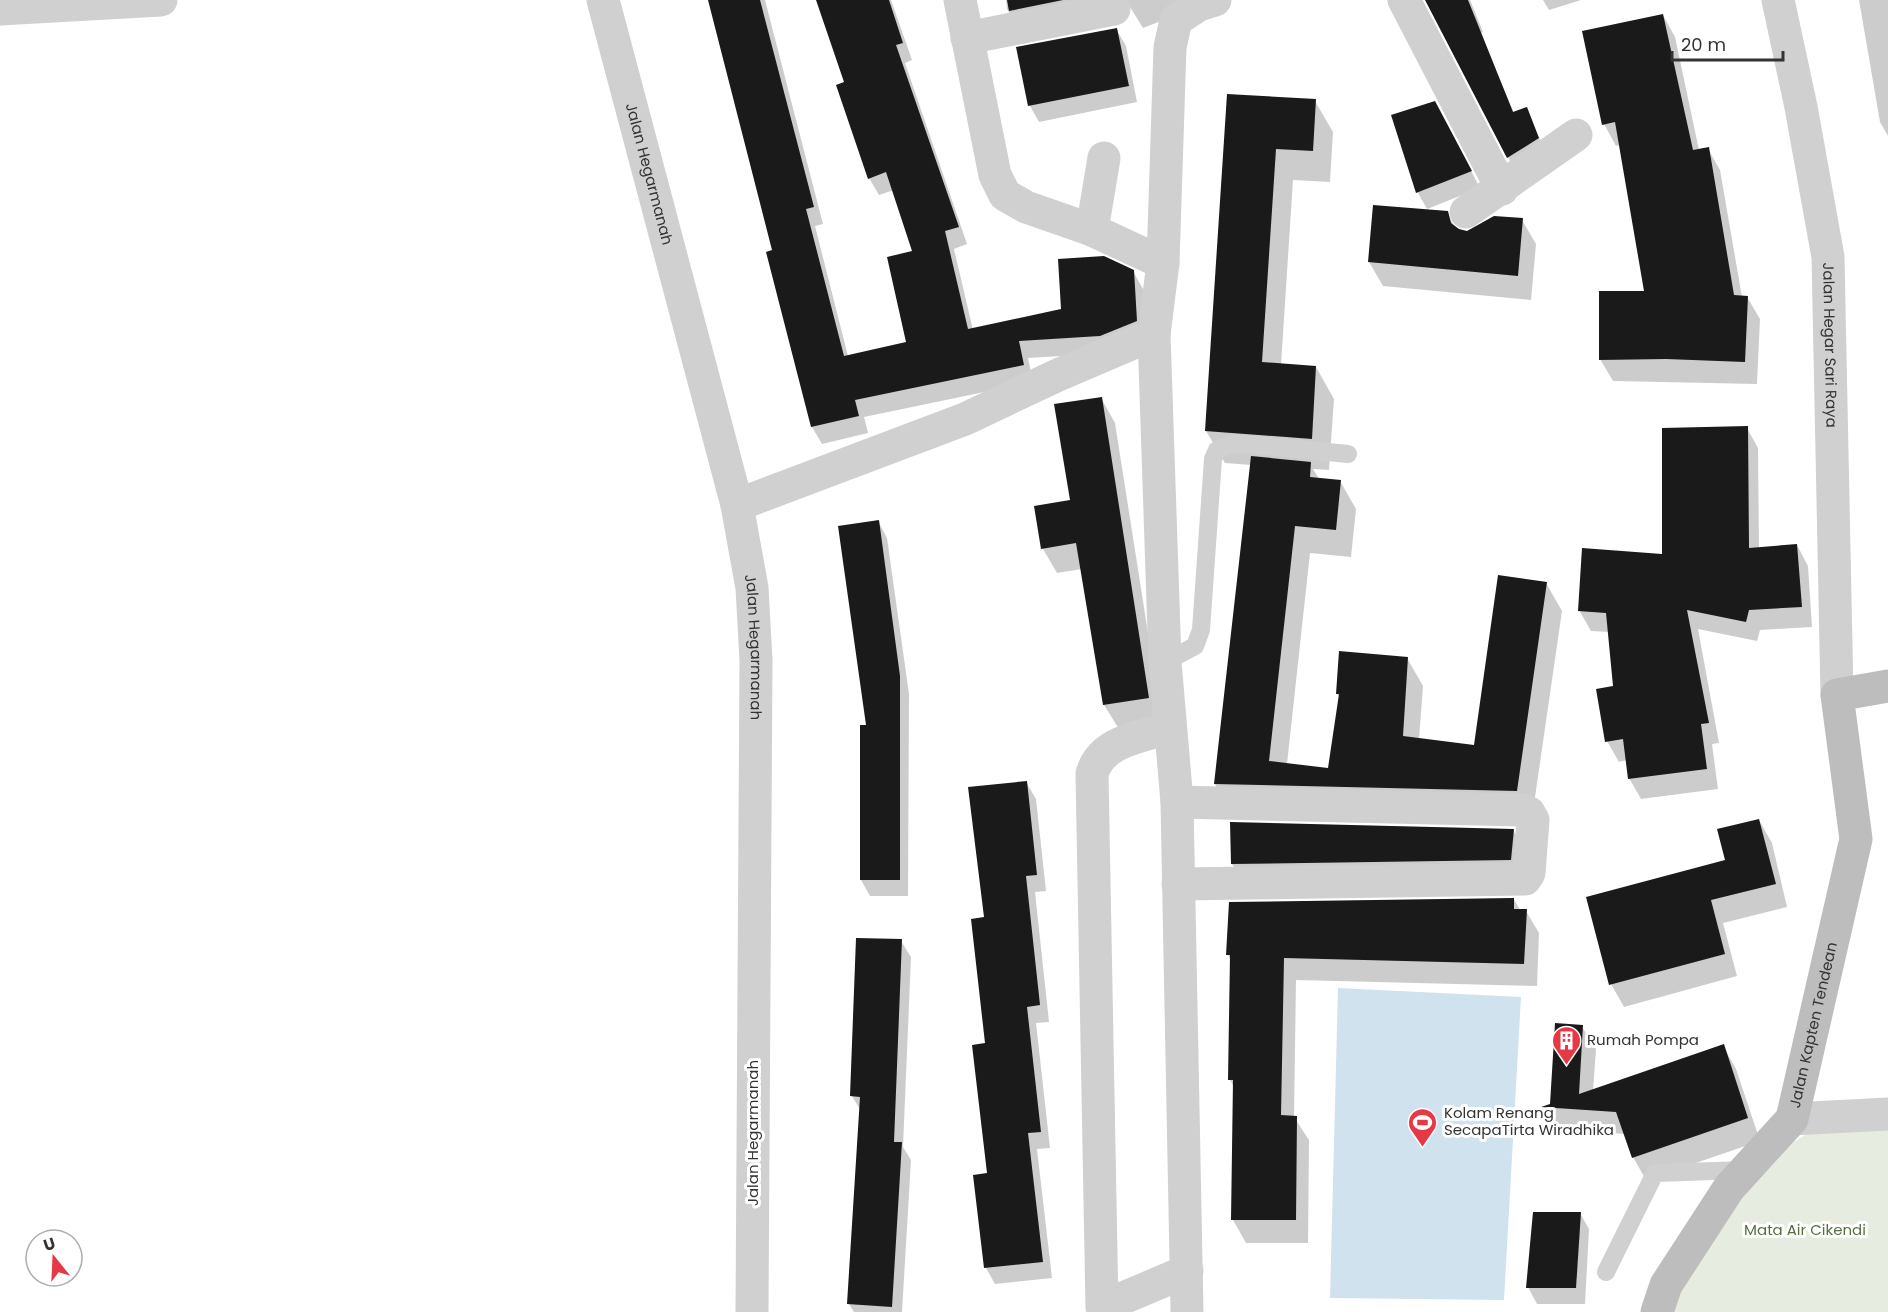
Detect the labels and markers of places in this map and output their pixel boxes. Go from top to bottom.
building icon: Rumah Pompa [1550,1024,1582,1066]
place label: Rumah Pompa [1587,1029,1699,1050]
place label: Kolam Renang SecapaTirta Wiradhika [1444,1102,1614,1140]
sports icon: Kolam Renang SecapaTirta Wiradhika [1407,1106,1439,1148]

